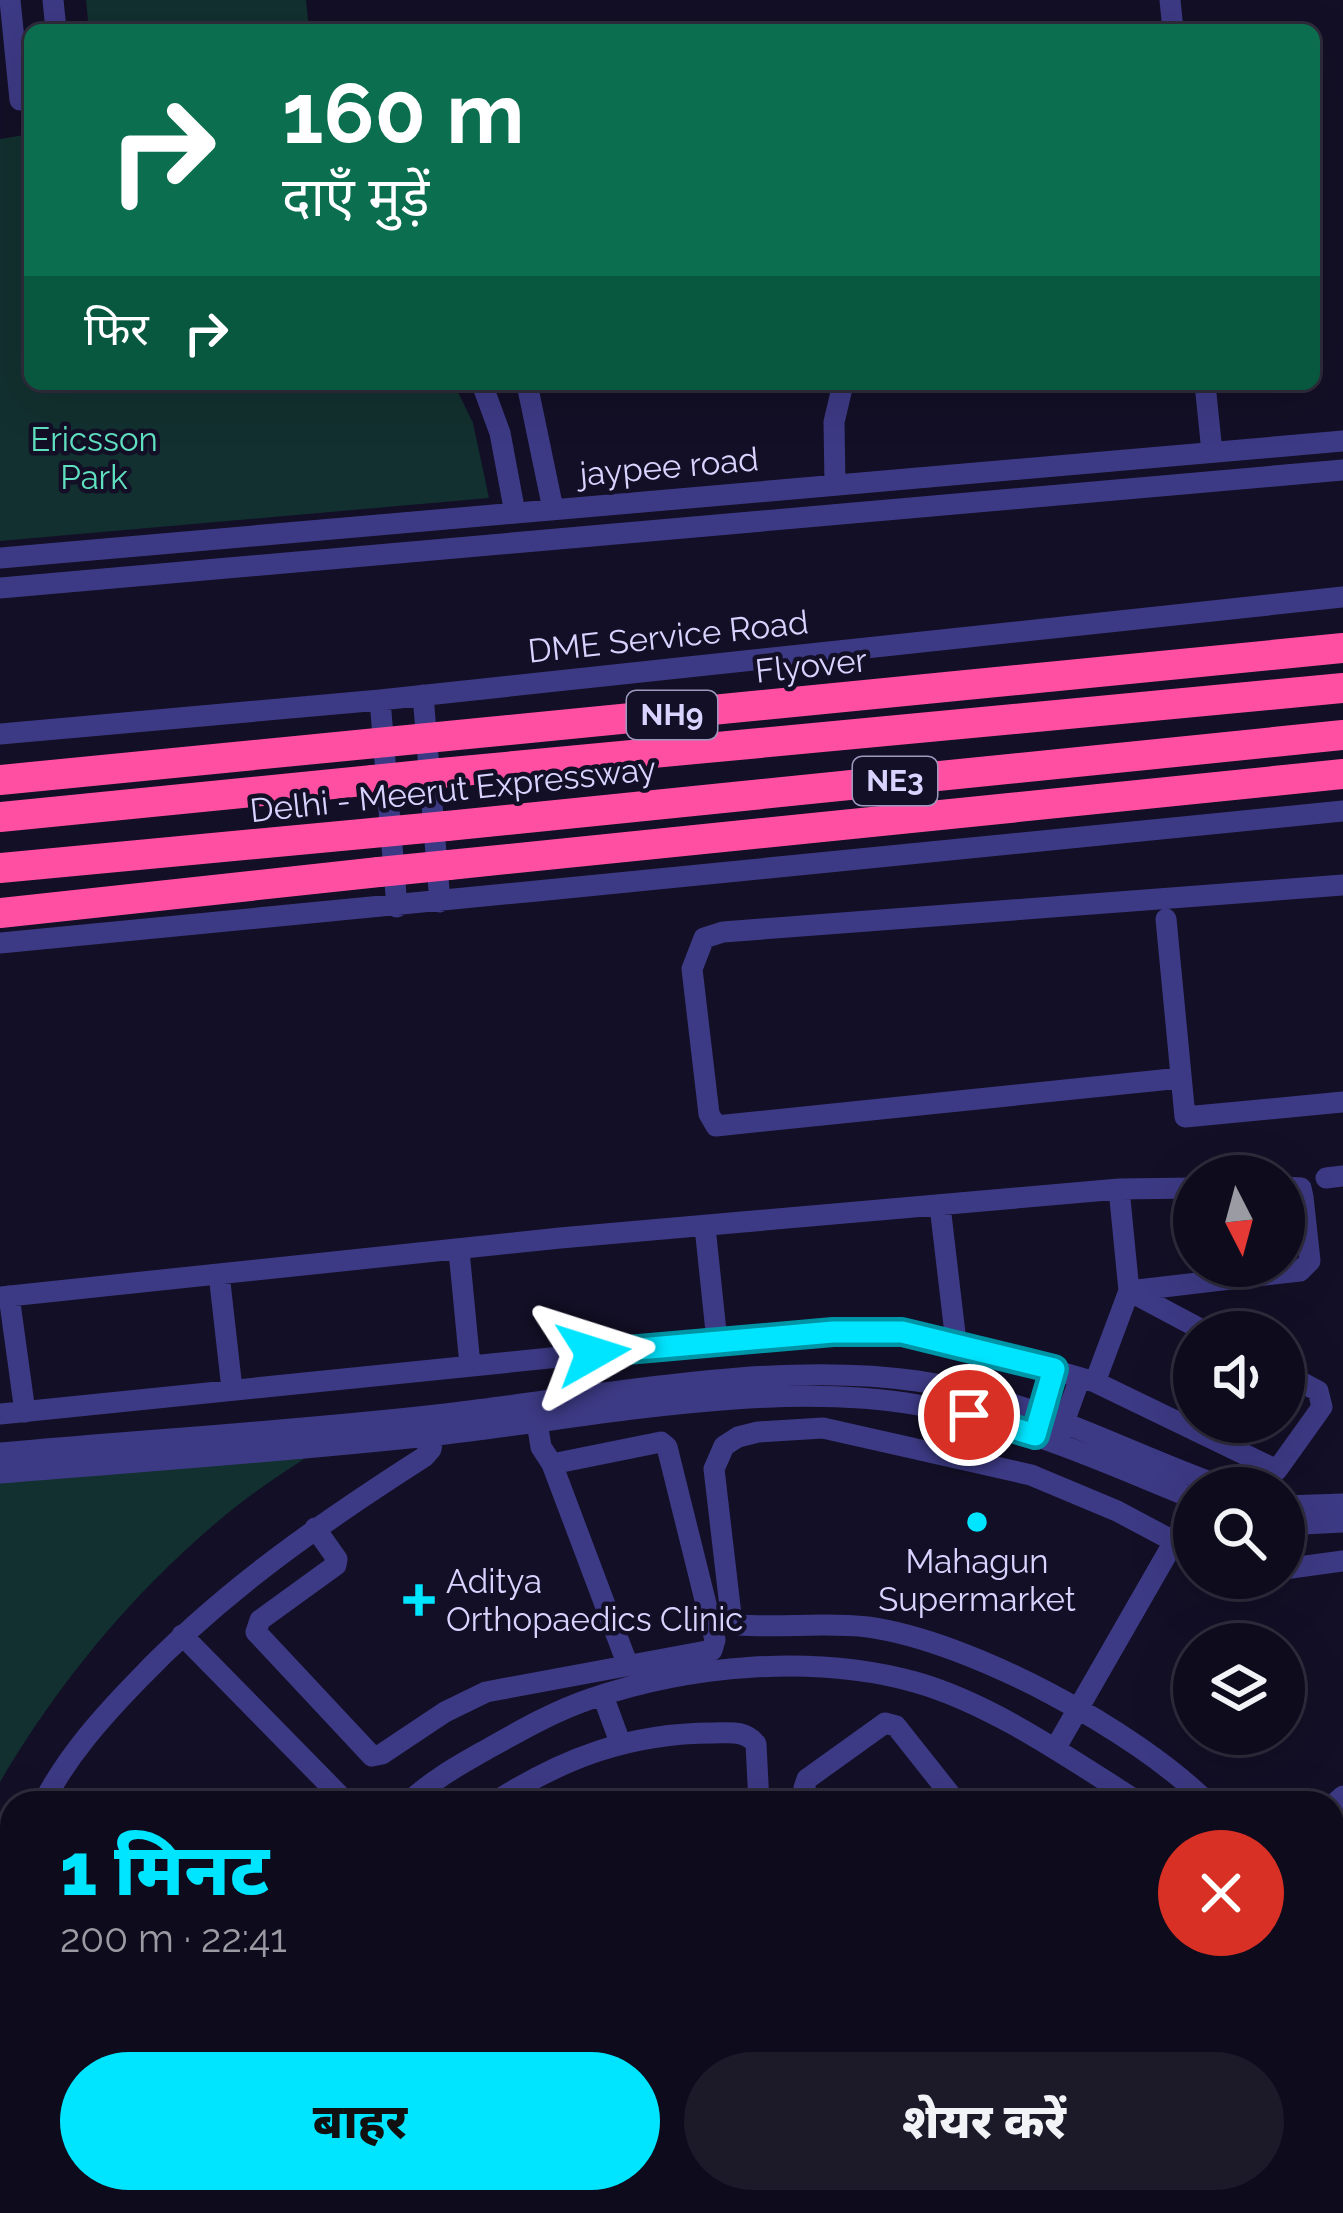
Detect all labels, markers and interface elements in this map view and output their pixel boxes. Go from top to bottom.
text: 160 m [282,64,524,163]
icon: right [84,72,240,228]
text: दाएँ मुड़ें [282,165,429,229]
icon: right [173,300,239,366]
text: फिर [84,303,149,356]
park label: Ericsson Park [30,420,158,497]
street label: jaypee road [574,439,760,494]
street label: DME Service Road [526,602,810,671]
street label: Flyover [753,640,869,691]
road number: NH9 [627,691,717,739]
street label: Delhi - Meerut Expressway [248,749,658,830]
road number: NE3 [853,757,937,805]
north arrow [1173,1155,1305,1287]
map controls [1173,1155,1305,1755]
position arrow [530,1290,656,1416]
button: sound [1173,1311,1305,1443]
pin [918,1364,1020,1466]
icon: arrive [936,1382,1002,1448]
button: search [1173,1467,1305,1599]
marker: Mahagun Supermarket [964,1509,990,1535]
place label: Mahagun Supermarket [878,1542,1076,1619]
place label: Aditya Orthopaedics Clinic [446,1562,743,1639]
marker: Aditya Orthopaedics Clinic [403,1584,435,1616]
button: layers [1173,1623,1305,1755]
text: 1 मिनट [60,1827,269,1912]
button: close [1158,1830,1284,1956]
text: 200 m · 22:41 [60,1915,287,1961]
button: बाहर [60,2052,660,2190]
button: शेयर करें [684,2052,1284,2190]

